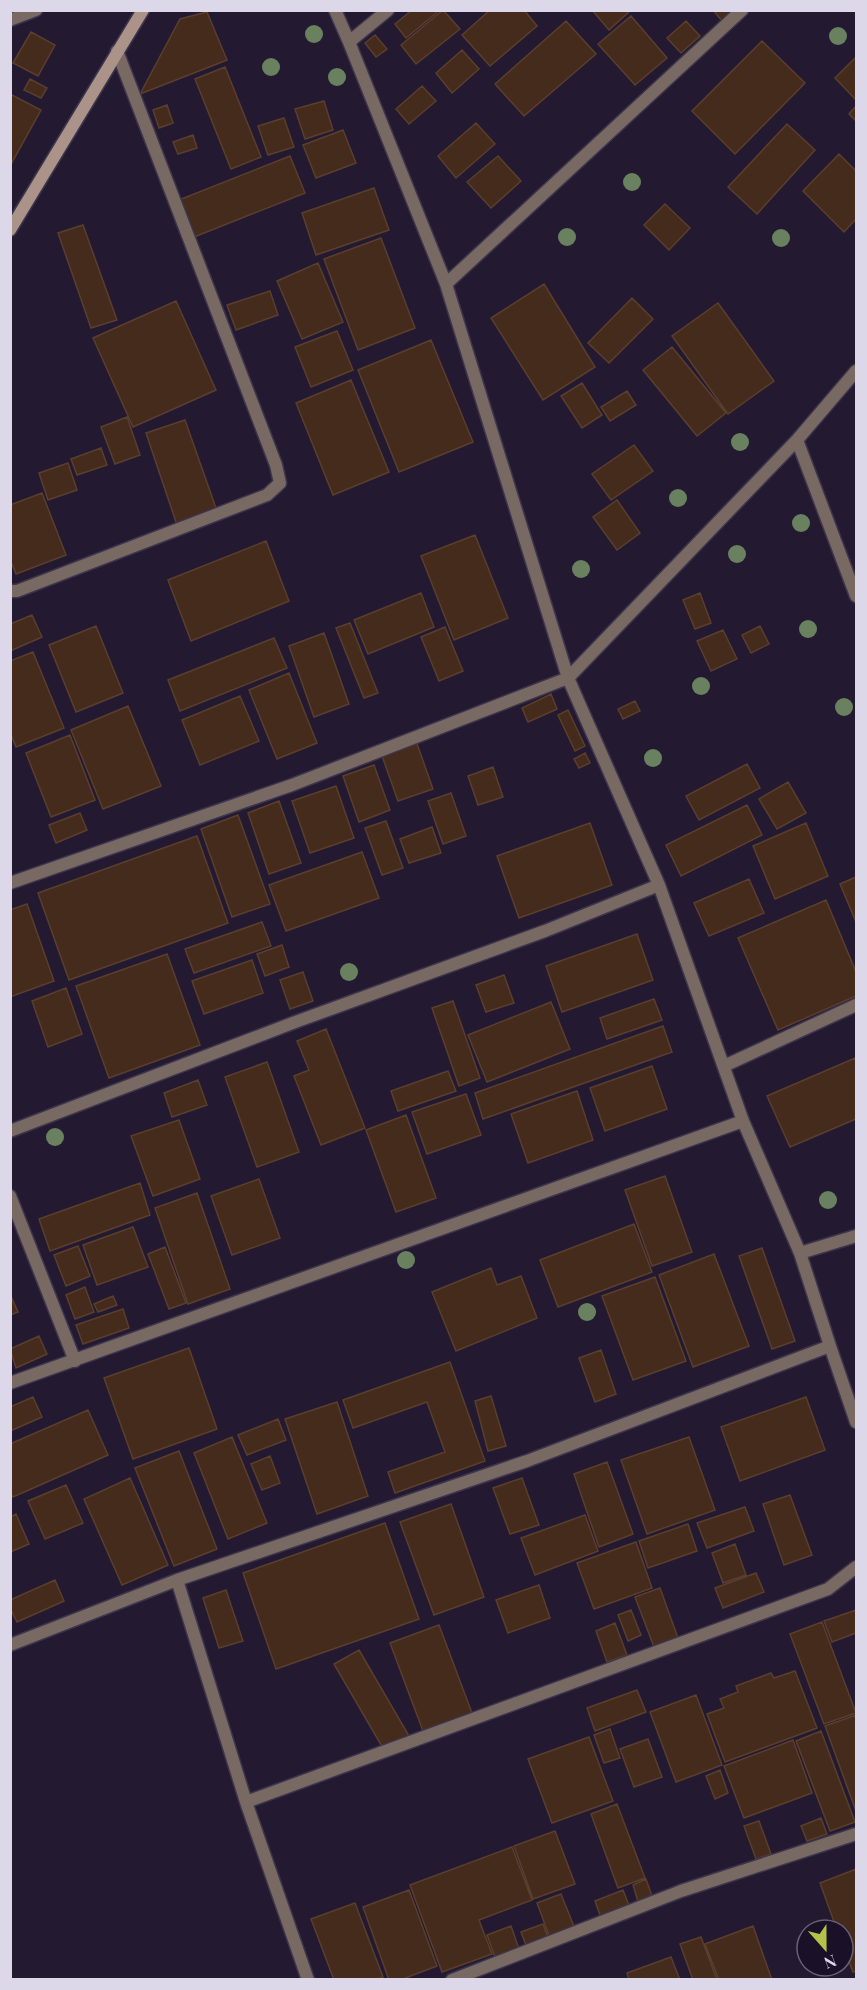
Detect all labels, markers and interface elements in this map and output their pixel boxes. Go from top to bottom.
north arrow [795,1918,855,1978]
text: N [821,1951,840,1975]

